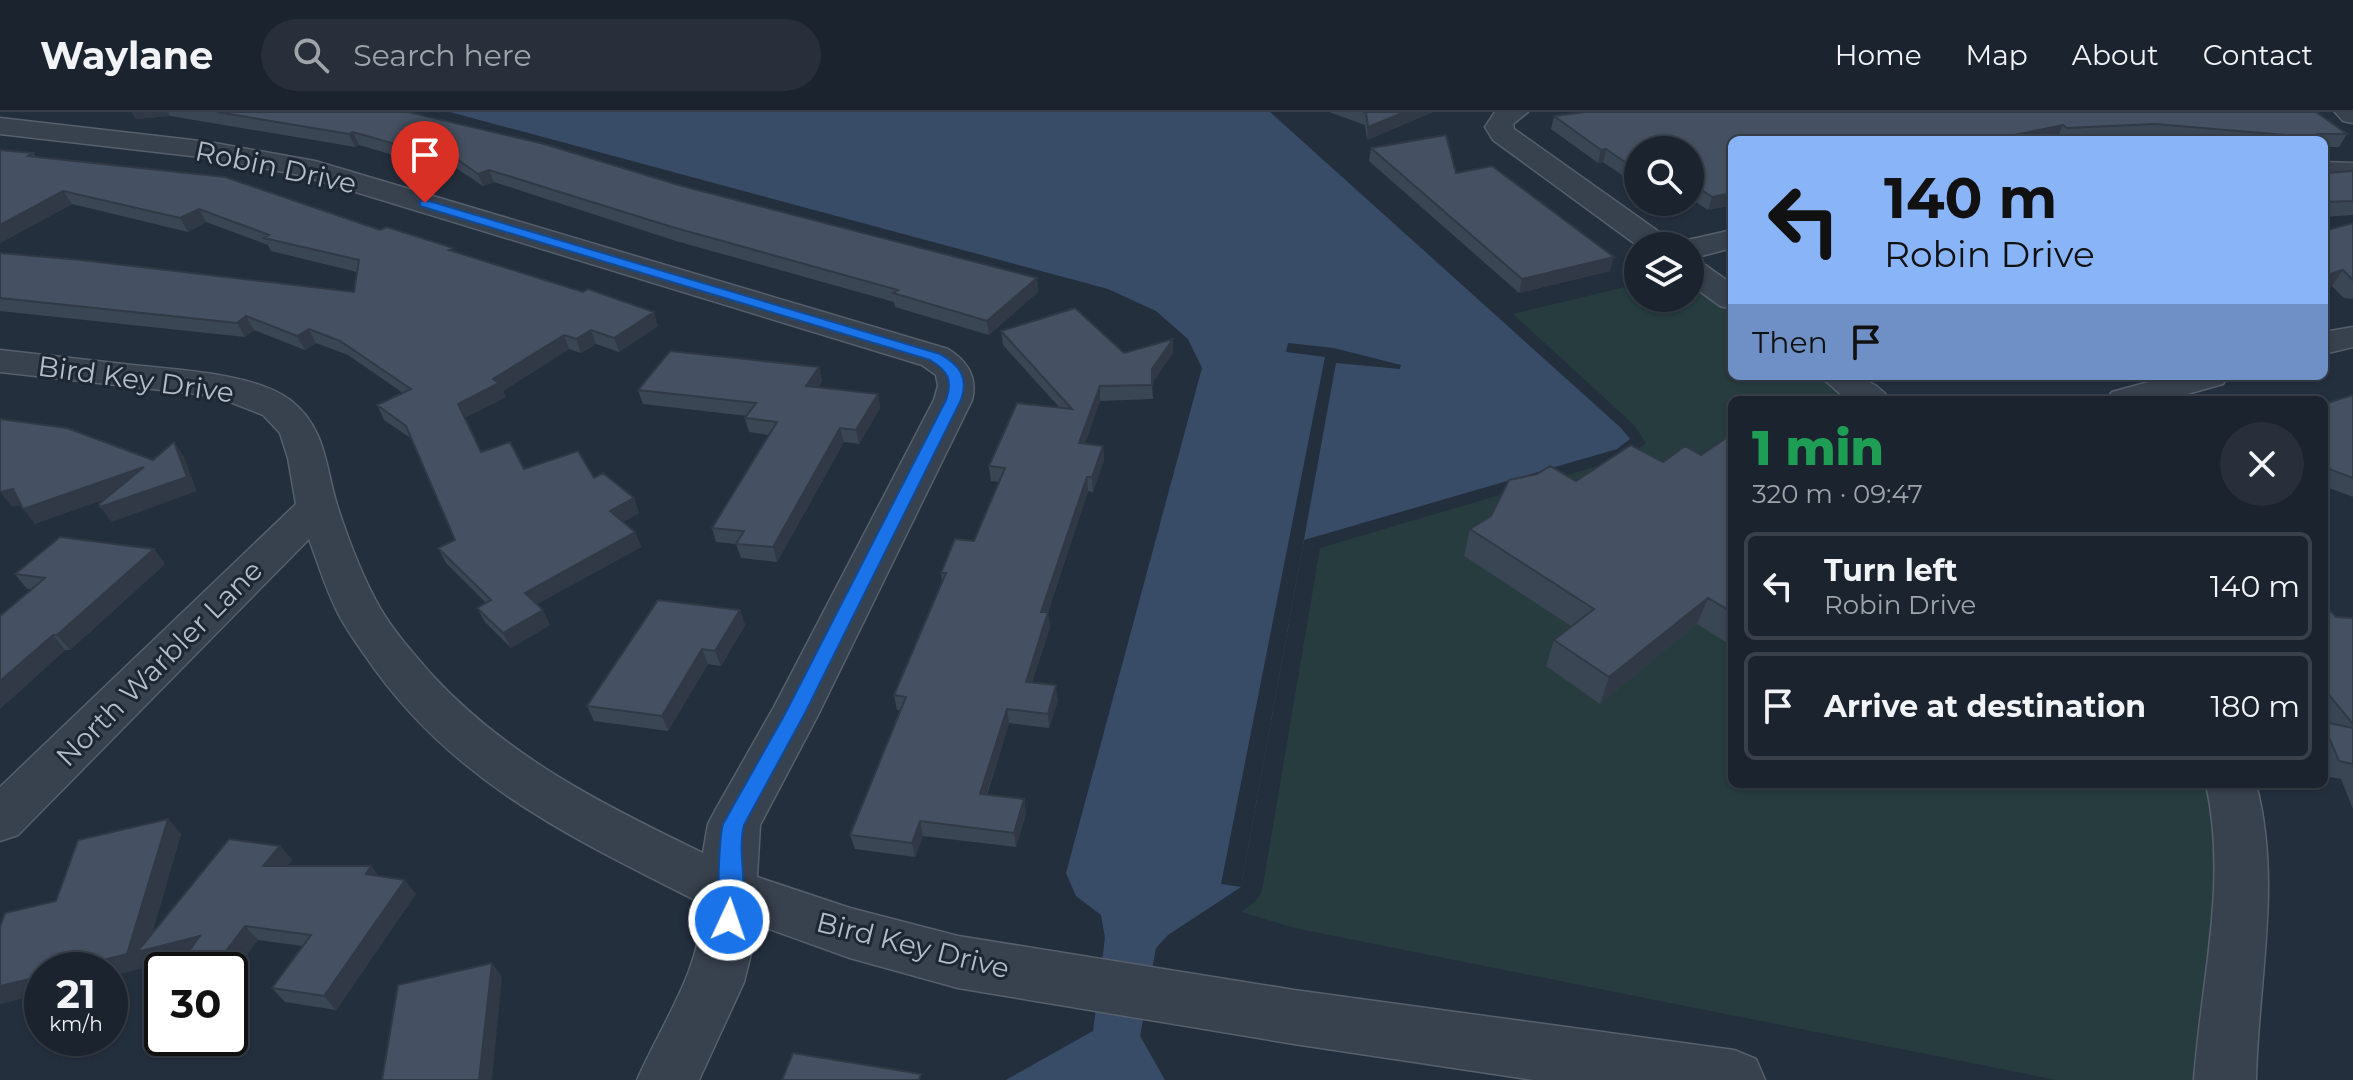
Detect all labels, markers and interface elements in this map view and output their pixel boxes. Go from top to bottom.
search box [261,19,821,91]
text: Waylane [40,32,213,79]
icon: search [289,33,333,77]
text: Search here [353,37,532,74]
text: Home [1835,38,1922,72]
text: Map [1966,38,2028,72]
text: About [2072,38,2159,72]
text: Contact [2203,38,2313,72]
pin [391,121,459,203]
street label: Robin Drive [192,133,360,201]
icon: arrive [403,133,447,177]
map controls [1624,136,1704,312]
button: search [1624,136,1704,216]
text: 140 m [1884,164,2057,232]
icon: left [1752,168,1856,272]
button: layers [1624,232,1704,312]
text: Robin Drive [1884,232,2095,276]
icon: arrive [1844,320,1888,364]
text: Then [1752,324,1828,361]
street label: Bird Key Drive [36,348,236,410]
text: 1 min [1752,419,1884,477]
button: close [2220,422,2304,506]
text: 320 m · 09:47 [1752,478,1923,510]
text: Turn left [1824,552,1957,589]
street label: North Warbler Lane [49,553,269,773]
icon: left [1756,564,1800,608]
text: 140 m [2210,568,2300,605]
text: Robin Drive [1824,589,1976,621]
icon: arrive [1756,684,1800,728]
text: Arrive at destination [1824,688,2146,725]
text: 180 m [2210,688,2300,725]
position arrow [687,878,771,962]
street label: Bird Key Drive [813,905,1013,985]
speed limit sign: 30 [144,952,248,1056]
text: 21 [56,969,96,1018]
text: km/h [49,1012,103,1036]

